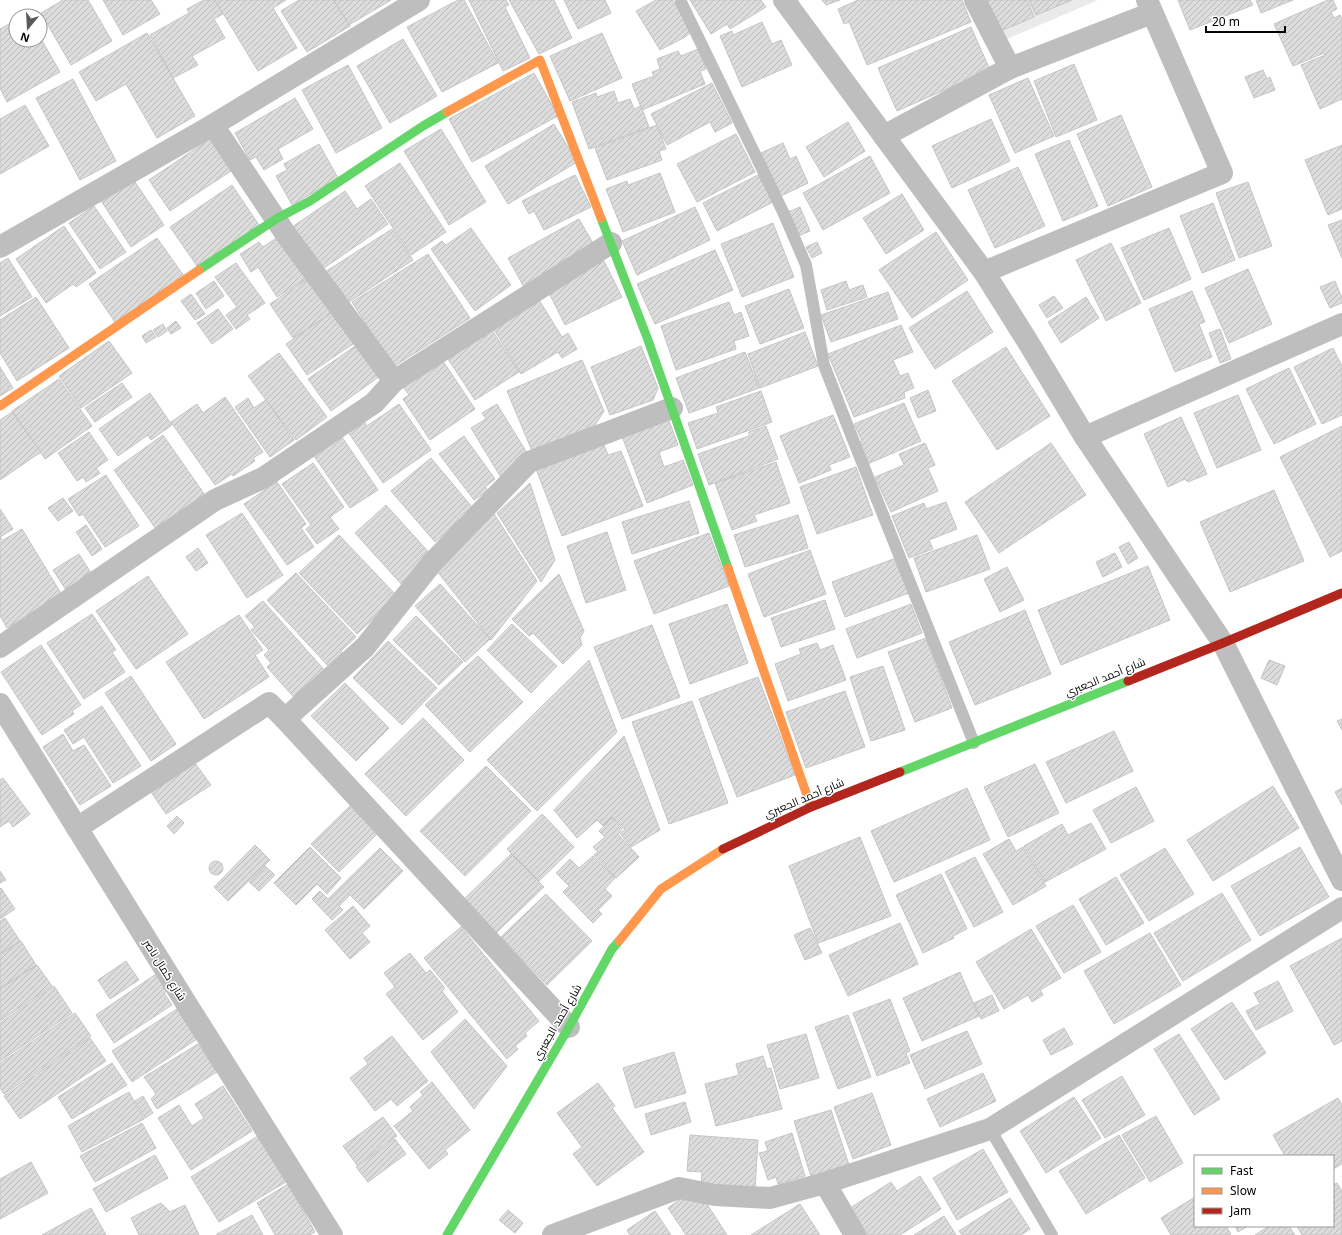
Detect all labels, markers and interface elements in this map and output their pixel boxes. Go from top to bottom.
north arrow [8,8,48,48]
scale bar [1206,8,1285,34]
text: 20 m [1212,13,1240,30]
text: N [18,29,31,47]
street label: شارع أحمد الجعبري [1062,654,1148,701]
street label: شارع أحمد الجعبري [762,774,847,823]
street label: شارع كمال ناصر [139,935,190,1004]
street label: شارع أحمد الجعبري [529,981,586,1063]
legend [1194,1155,1334,1227]
text: Fast [1230,1162,1254,1179]
text: Slow [1230,1182,1257,1199]
text: Jam [1229,1202,1251,1219]

